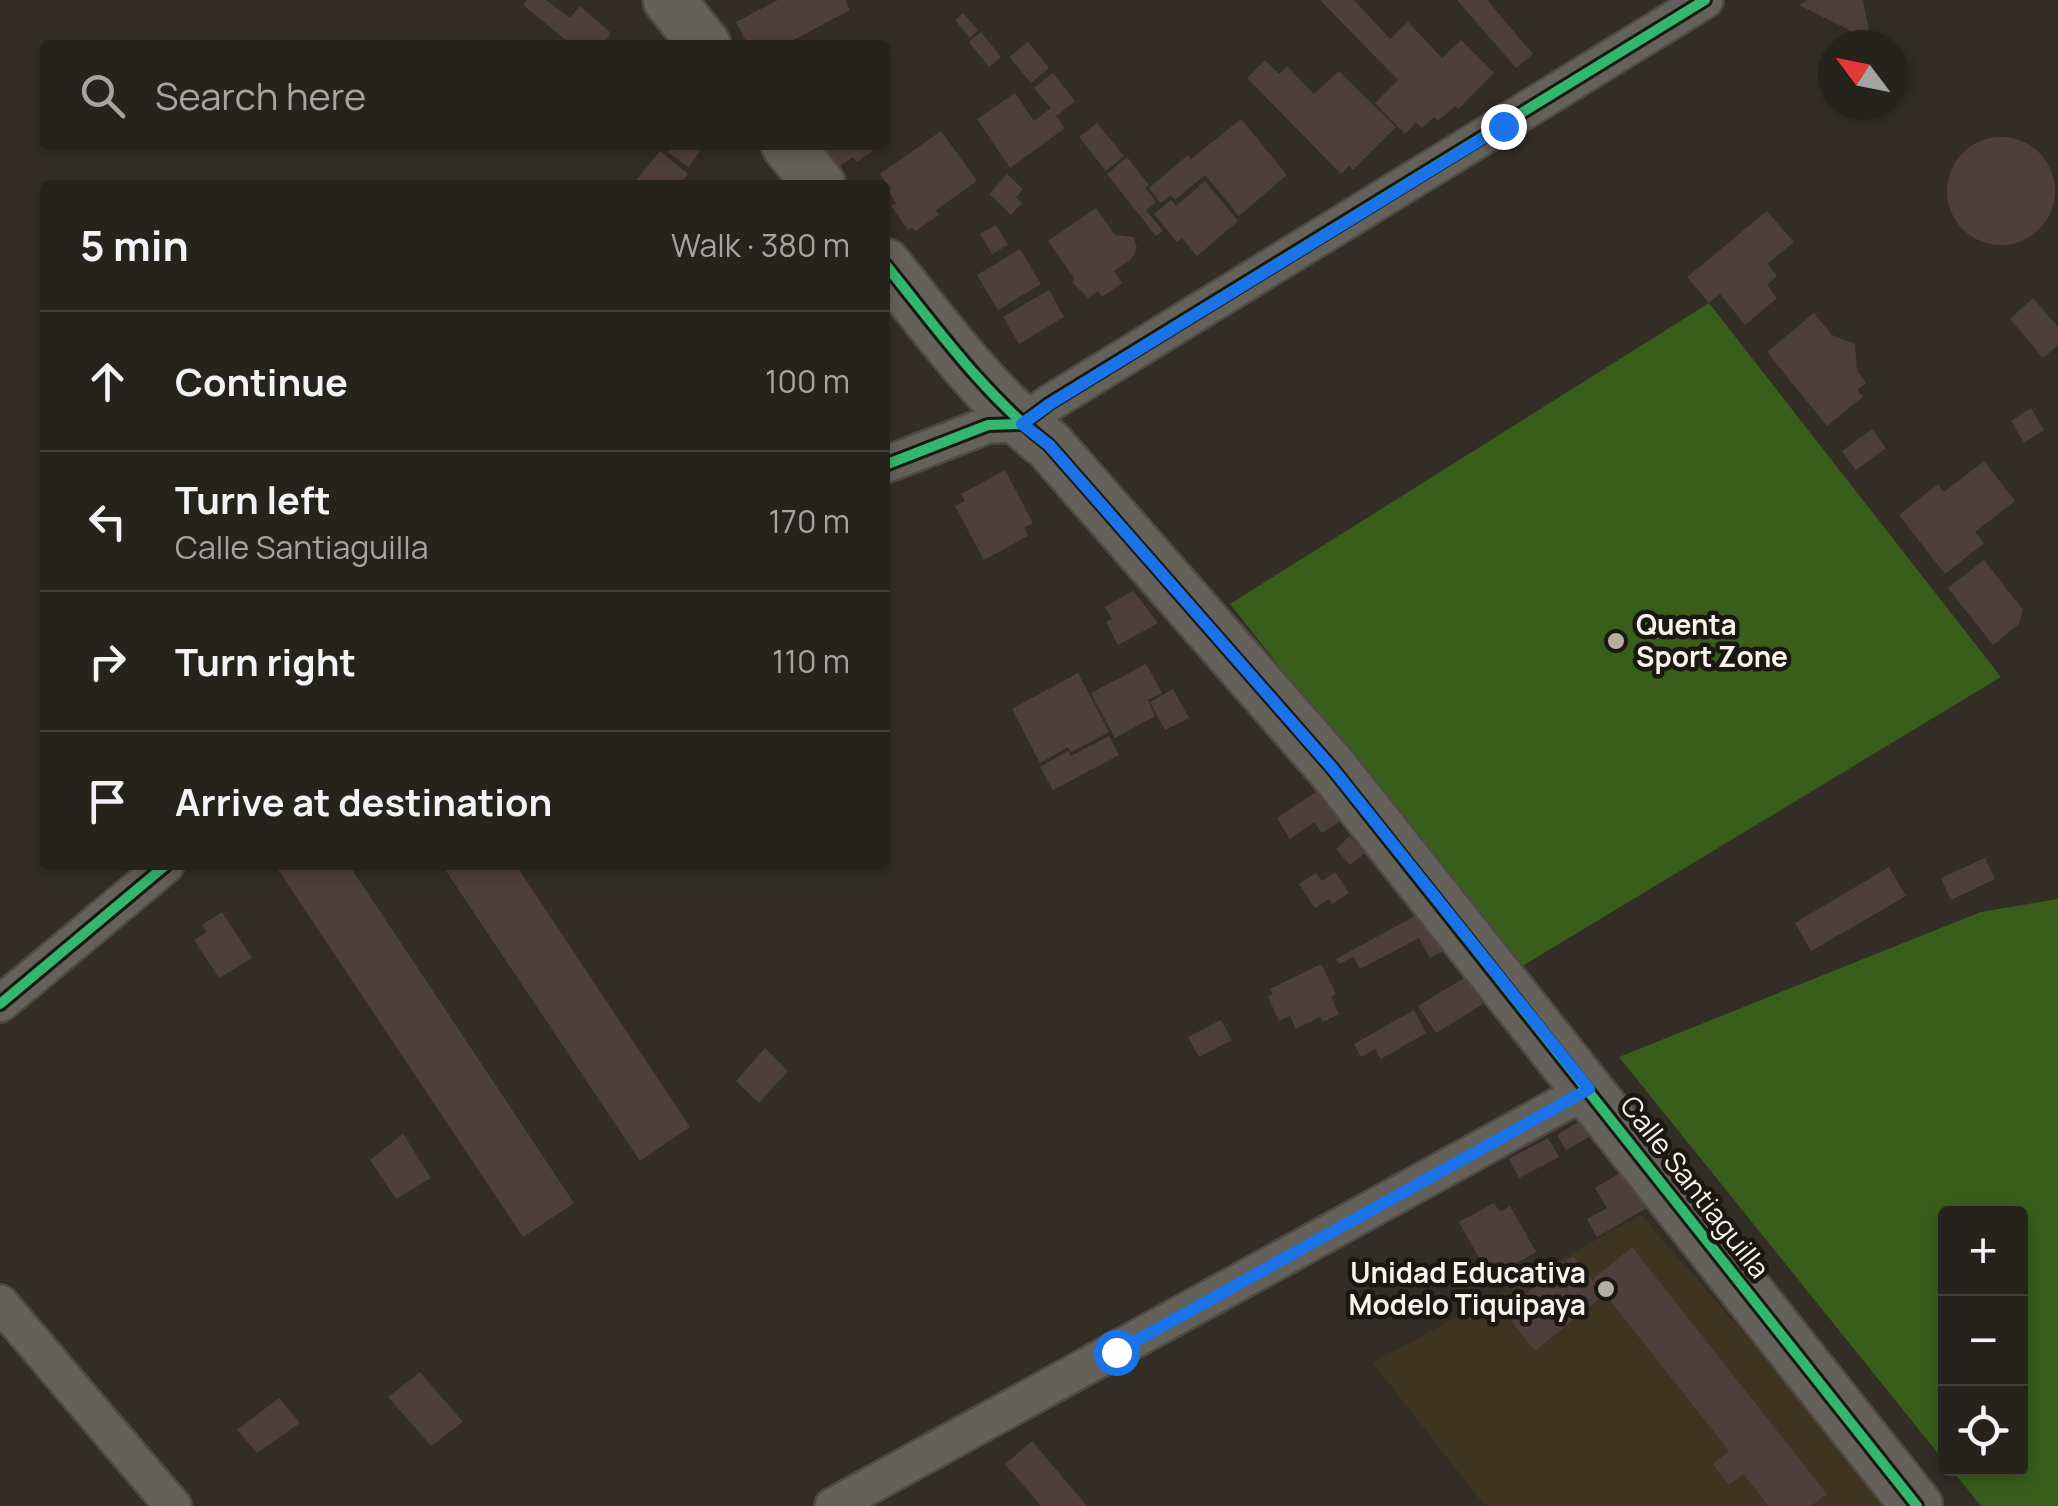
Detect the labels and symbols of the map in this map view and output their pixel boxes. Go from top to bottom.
north arrow [1818,30,1908,120]
route end [1481,104,1527,150]
place label: Quenta Sport Zone [1636,605,1788,675]
marker: Quenta Sport Zone [1605,630,1627,652]
street label: Calle Santiaguilla [1613,1087,1779,1285]
place label: Unidad Educativa Modelo Tiquipaya [1349,1253,1586,1323]
marker: Unidad Educativa Modelo Tiquipaya [1595,1278,1617,1300]
route start [1094,1330,1140,1376]

